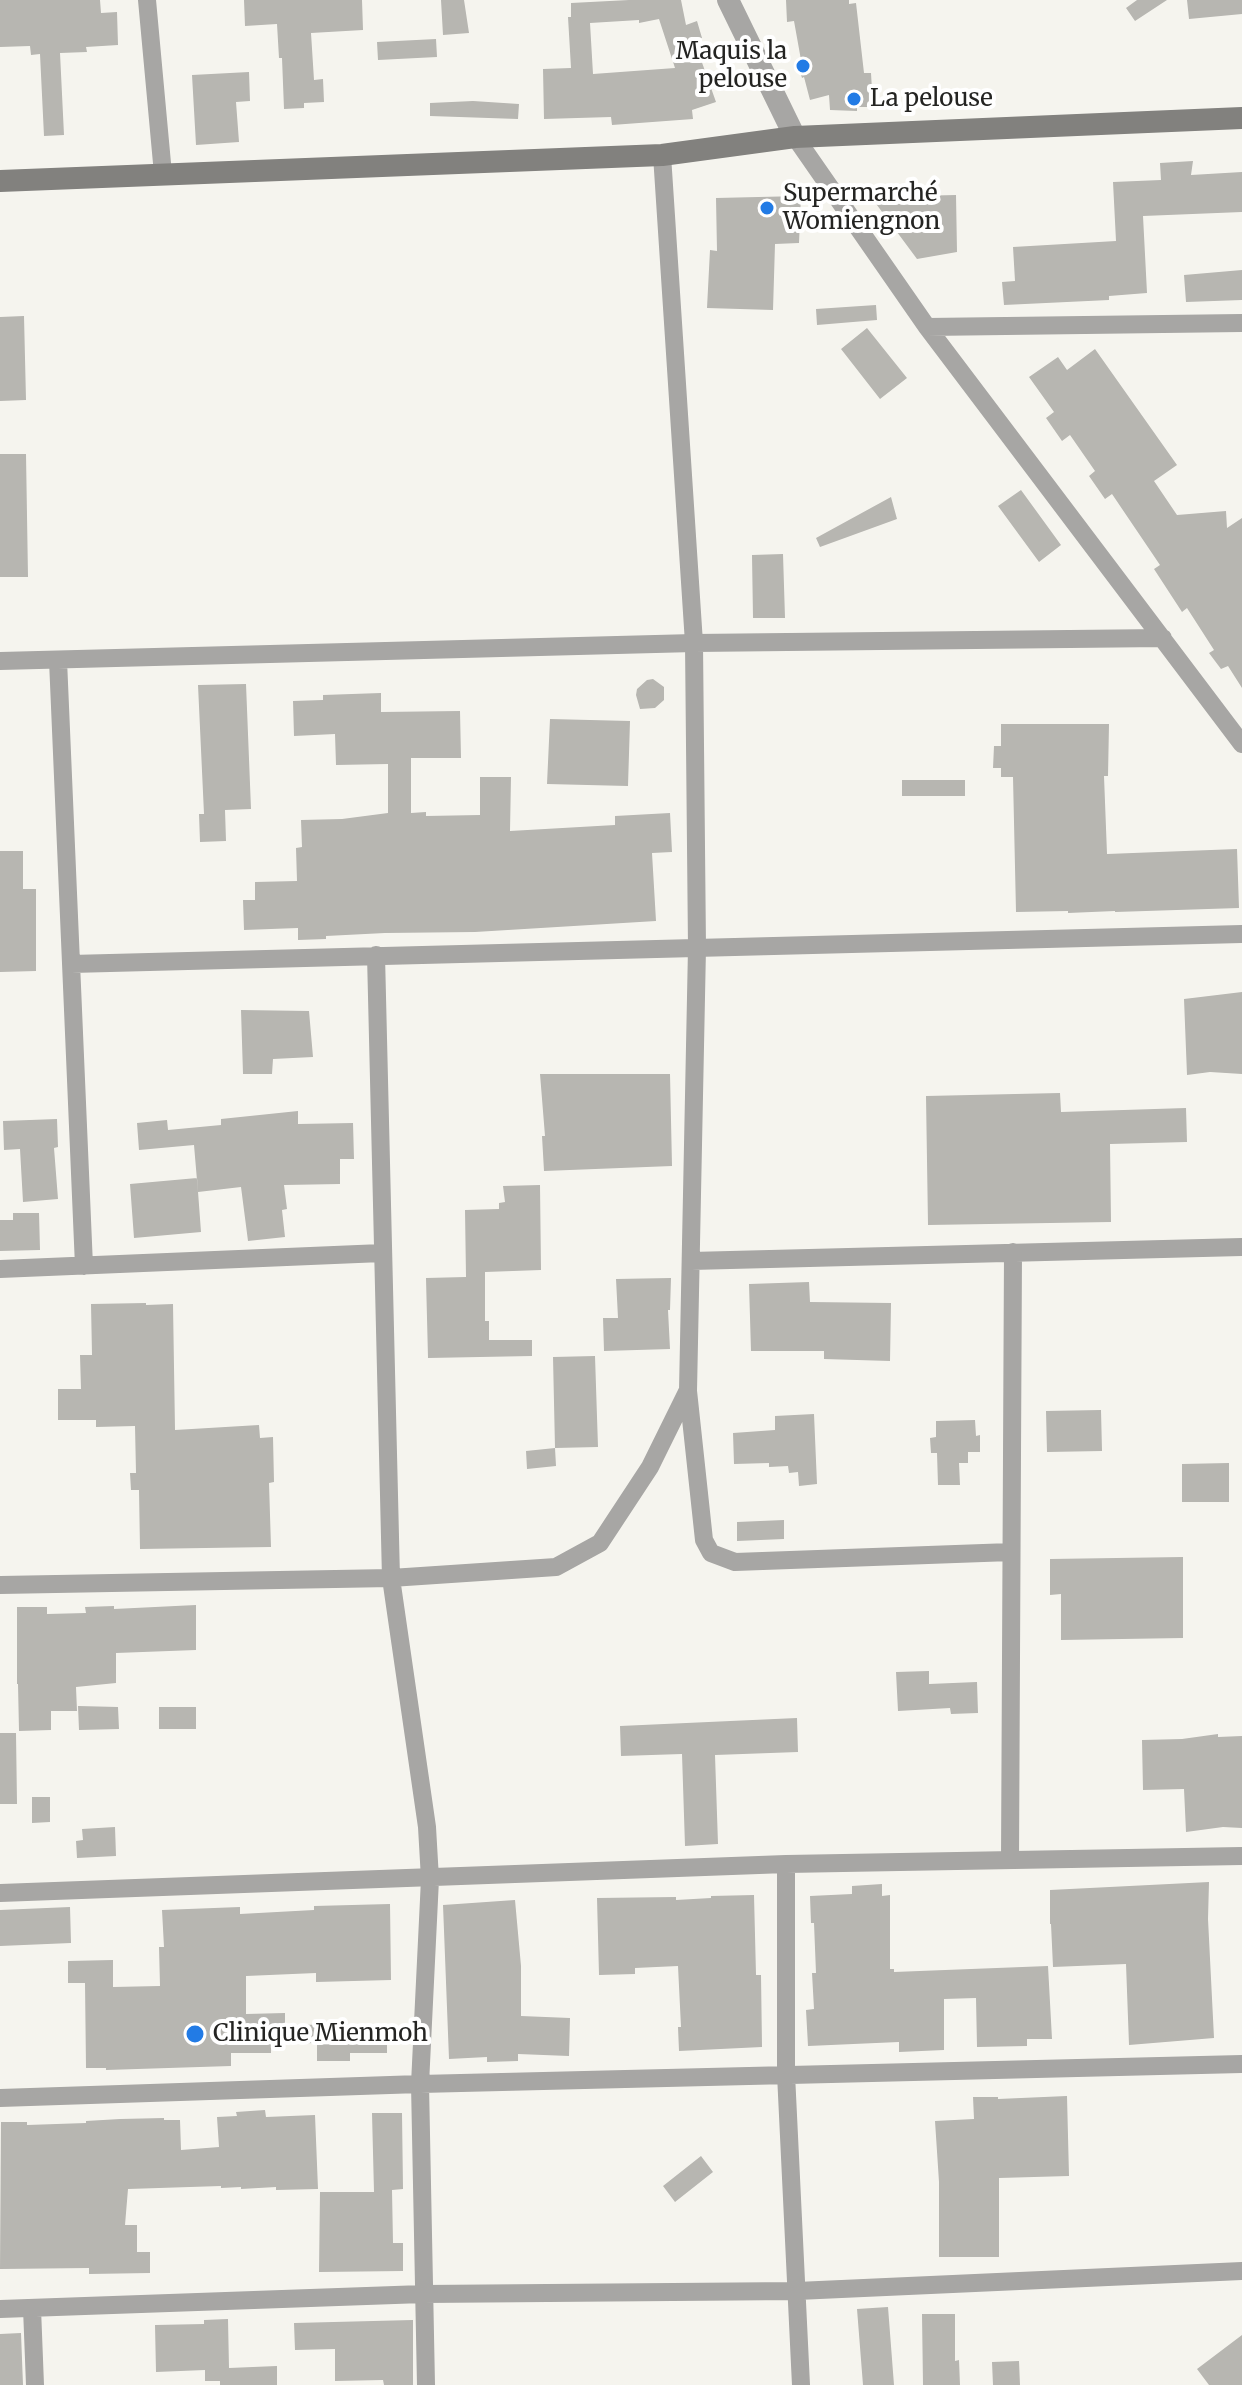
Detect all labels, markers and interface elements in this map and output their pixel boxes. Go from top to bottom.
place label: Maquis la pelouse [676,38,787,94]
marker: Maquis la pelouse [794,57,812,75]
place label: La pelouse [870,85,993,113]
marker: La pelouse [845,90,863,108]
place label: Supermarché Womiengnon [783,180,940,236]
marker: Supermarché Womiengnon [758,199,776,217]
place label: Clinique Mienmoh [213,2020,428,2048]
marker: Clinique Mienmoh [184,2023,206,2045]

